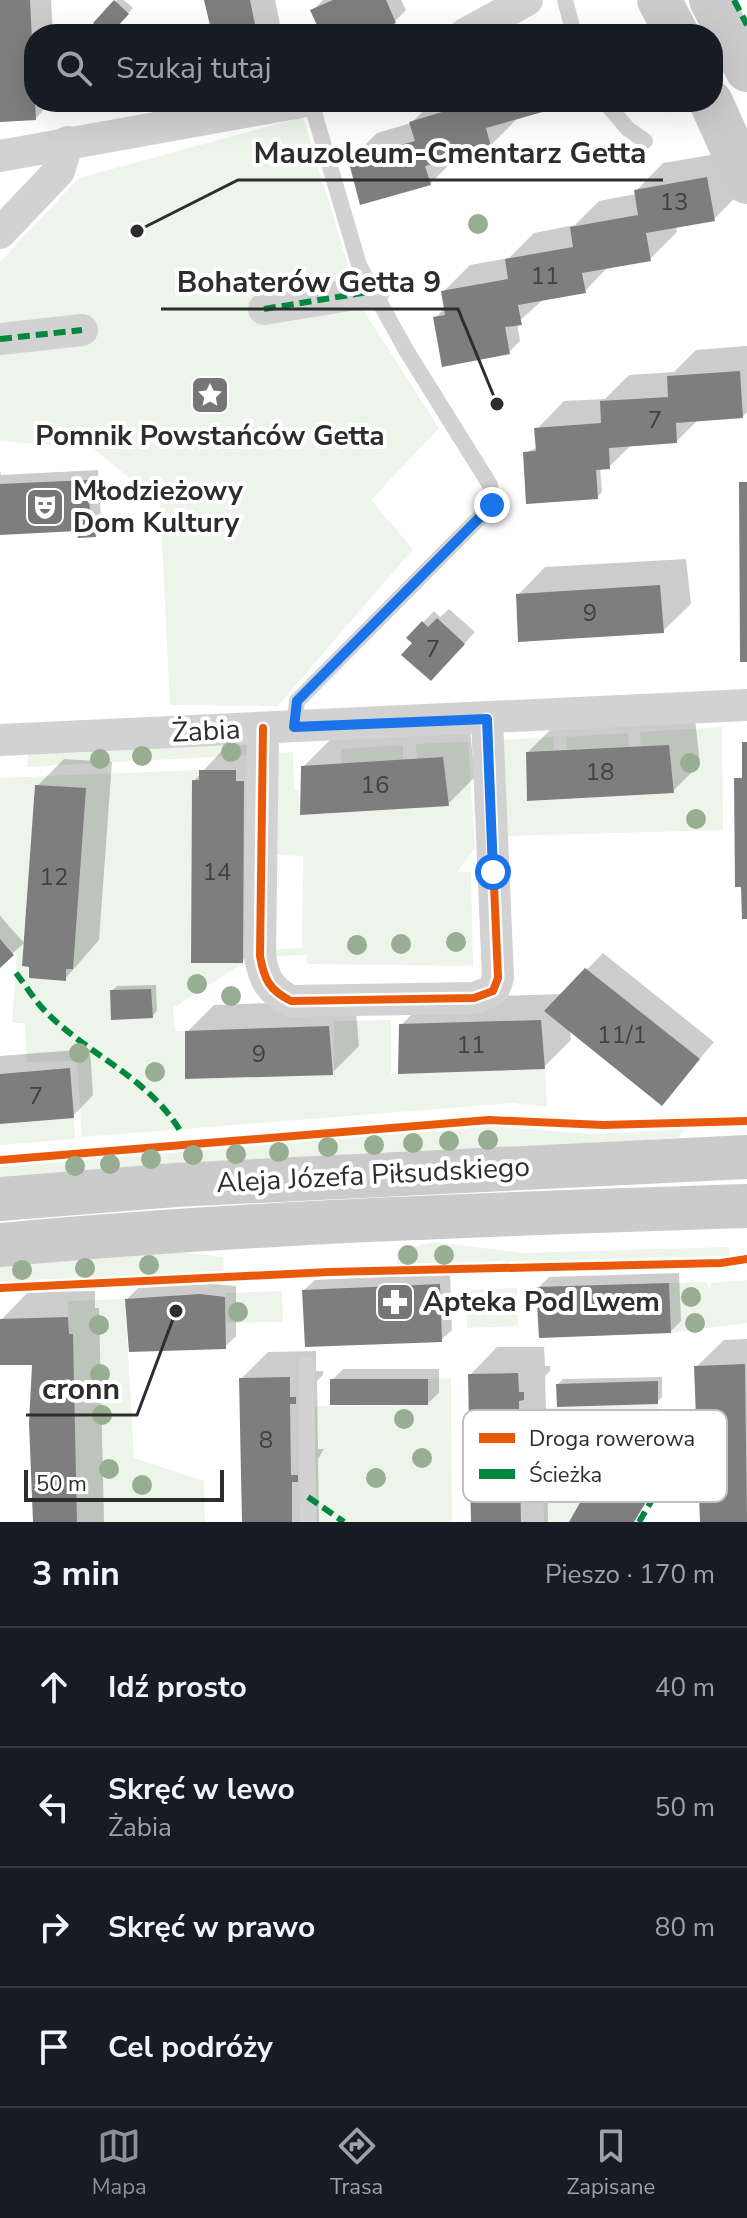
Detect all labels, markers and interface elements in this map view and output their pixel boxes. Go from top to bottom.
search box [24,24,723,112]
icon: search [52,46,96,90]
text: Szukaj tutaj [116,48,272,89]
callout: Mauzoleum-Cmentarz Getta [238,126,663,180]
text: Mauzoleum-Cmentarz Getta [254,133,646,174]
house number: 13 [660,186,688,218]
callout: Bohaterów Getta 9 [161,255,458,309]
house number: 11 [531,260,559,292]
text: Bohaterów Getta 9 [177,262,441,303]
place icon: Pomnik Powstańców Getta [189,374,231,416]
house number: 7 [648,404,662,436]
place label: Pomnik Powstańców Getta [35,417,385,455]
place label: Młodzieżowy Dom Kultury [73,472,243,542]
theatre icon: Młodzieżowy Dom Kultury [24,486,66,528]
route end [474,487,510,523]
house number: 9 [583,597,597,629]
house number: 7 [426,633,440,665]
street label: Żabia [171,710,241,752]
house number: 18 [586,756,614,788]
house number: 16 [361,769,389,801]
route start [475,854,511,890]
house number: 14 [203,856,231,888]
house number: 12 [40,861,68,893]
house number: 11/1 [597,1019,647,1051]
house number: 11 [457,1029,485,1061]
house number: 9 [252,1038,266,1070]
house number: 7 [29,1080,43,1112]
street label: Aleja Józefa Piłsudskiego [215,1148,531,1202]
pharmacy icon: Apteka Pod Lwem [374,1281,416,1323]
place label: Apteka Pod Lwem [423,1283,660,1321]
callout: cronn [26,1361,137,1415]
text: cronn [42,1369,120,1410]
legend [463,1410,727,1502]
house number: 8 [259,1424,273,1456]
text: Droga rowerowa [529,1424,695,1454]
text: Ścieżka [529,1460,602,1490]
scale bar [24,1466,224,1502]
text: 50 m [36,1469,87,1499]
text: 3 min [32,1551,120,1597]
text: Pieszo · 170 m [545,1557,715,1592]
icon: ahead [32,1665,76,1709]
text: Idź prosto [108,1667,247,1708]
text: 40 m [655,1670,715,1705]
text: Skręć w lewo [108,1769,295,1810]
icon: left [32,1785,76,1829]
text: 50 m [655,1790,715,1825]
text: Żabia [108,1810,172,1845]
icon: right [32,1905,76,1949]
text: Skręć w prawo [108,1907,315,1948]
text: 80 m [655,1910,715,1945]
icon: arrive [32,2025,76,2069]
text: Cel podróży [108,2027,273,2068]
tab: Mapa [92,2124,147,2202]
tab: Trasa [330,2124,383,2202]
tab: Zapisane [567,2124,655,2202]

